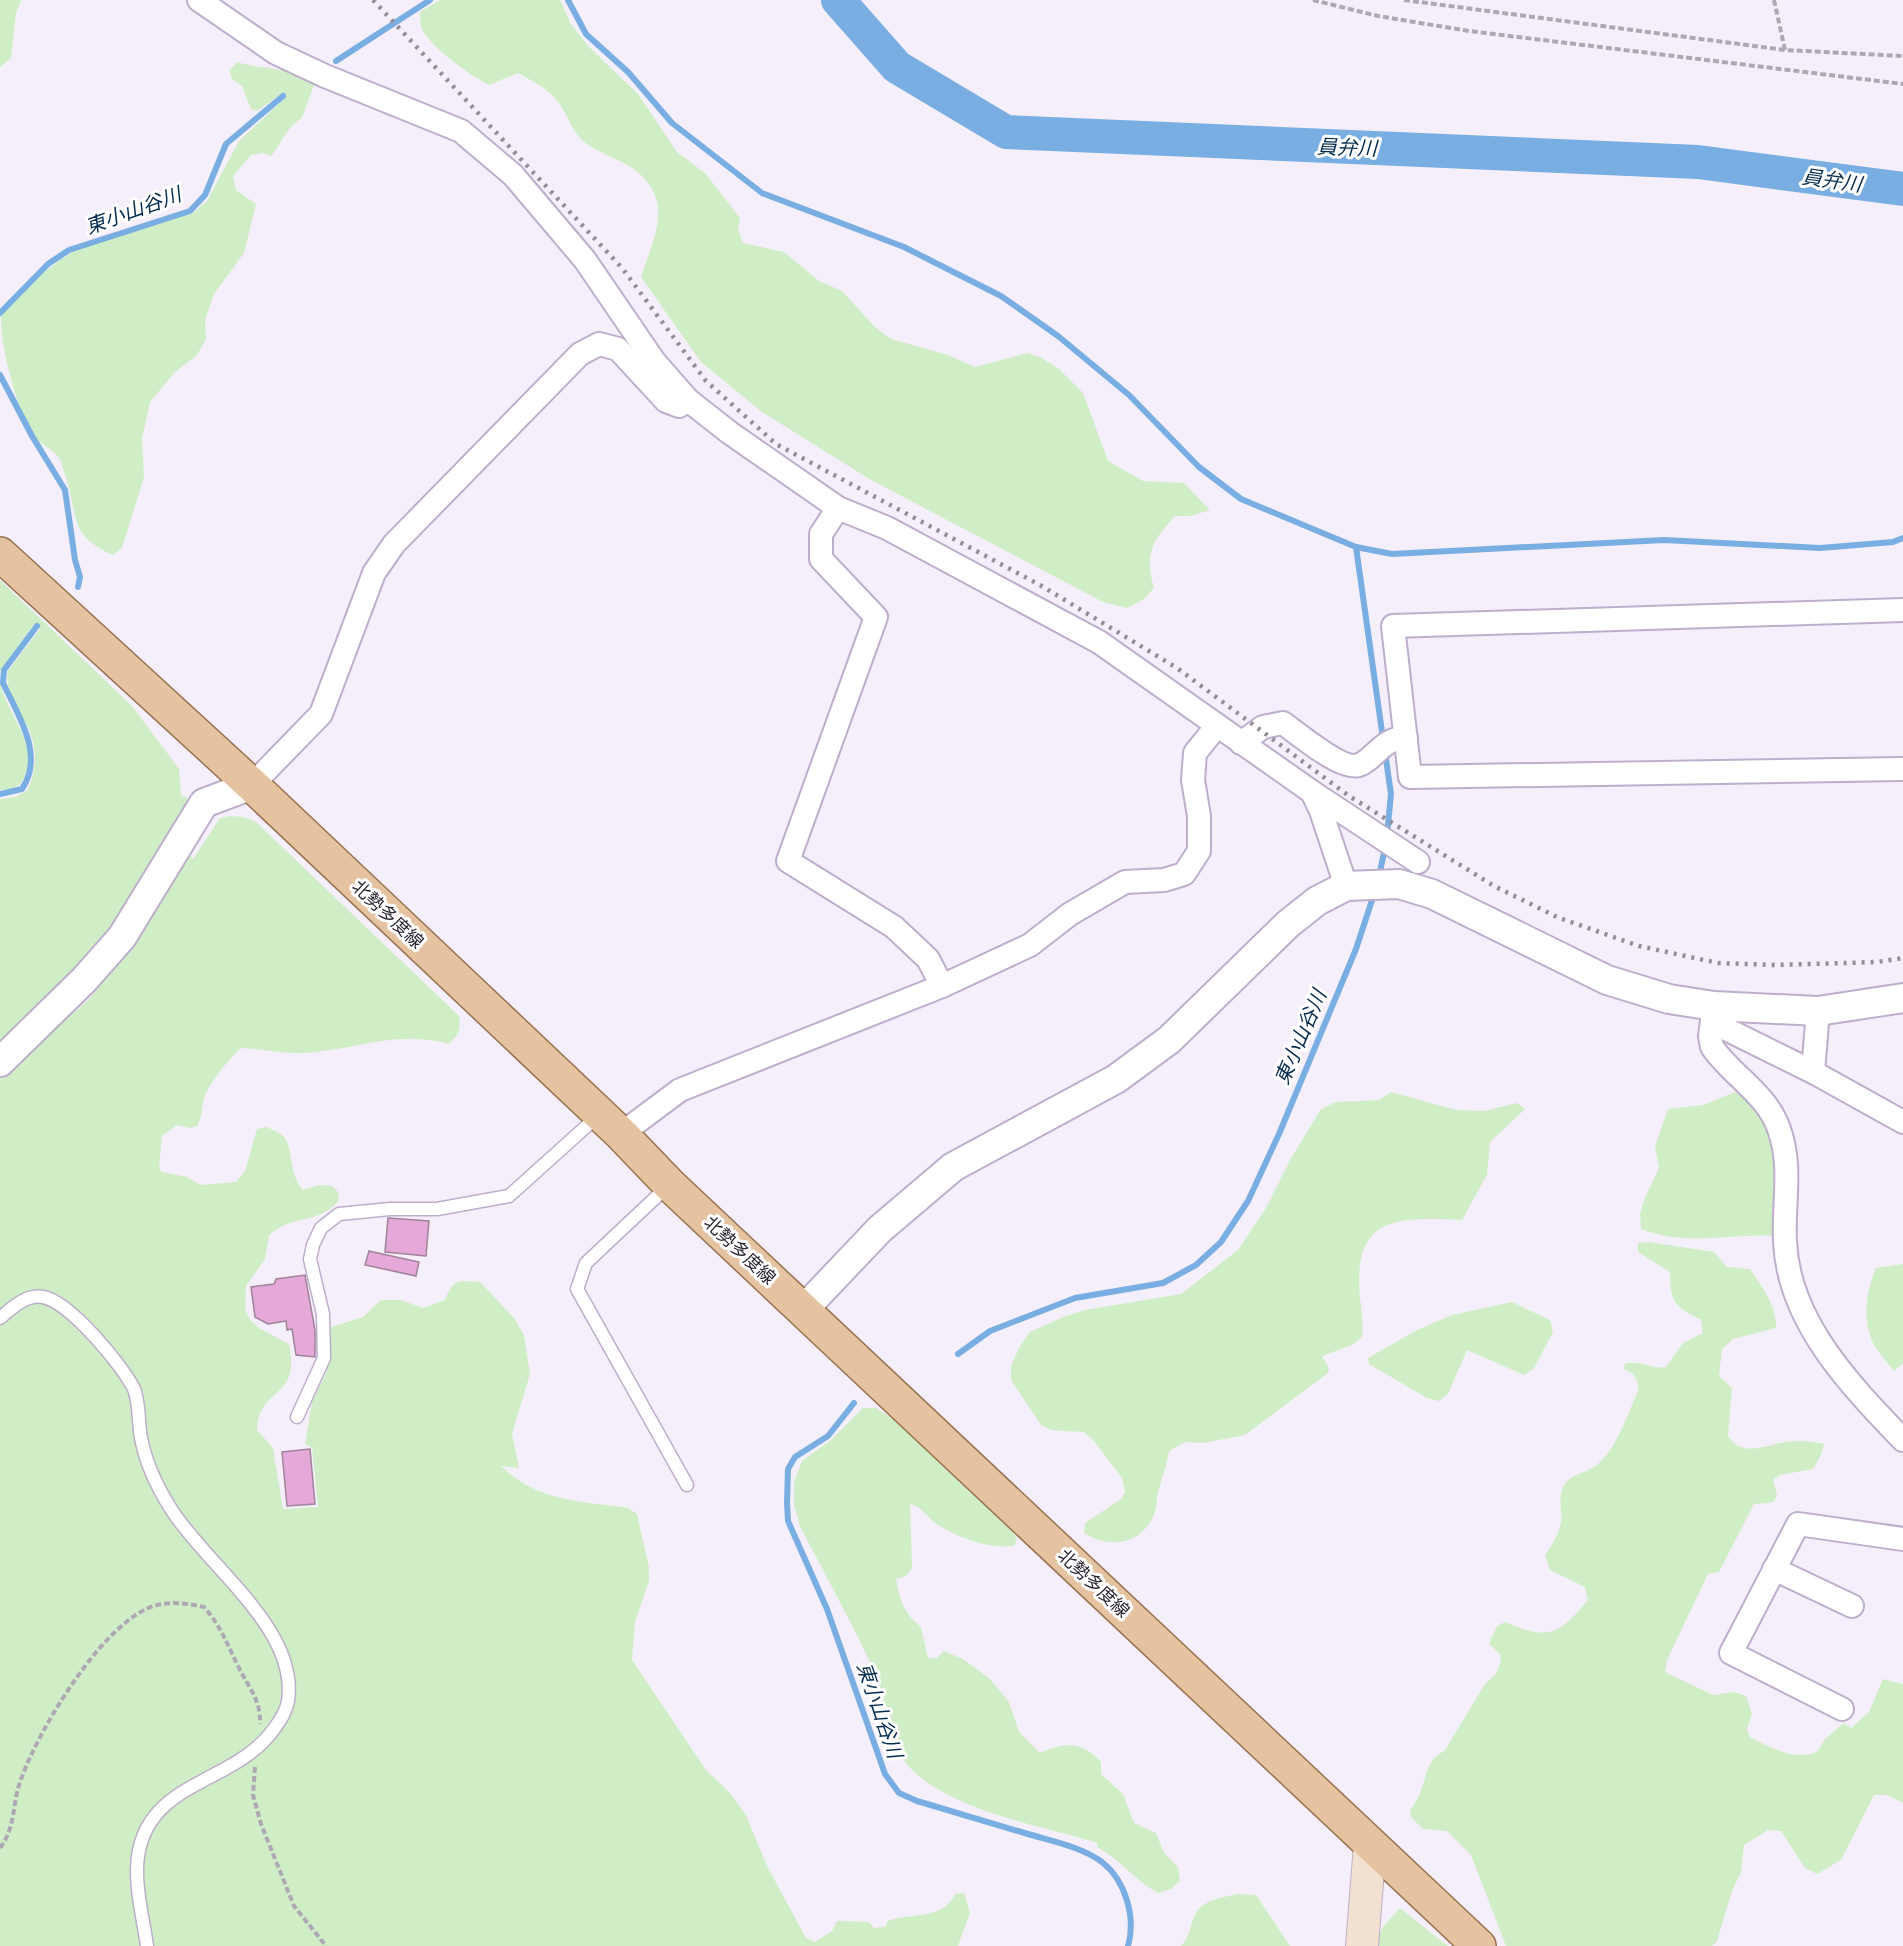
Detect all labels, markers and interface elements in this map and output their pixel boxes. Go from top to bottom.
water label: 員弁川 [1316,130,1380,164]
water label: 員弁川 [1800,160,1866,200]
water label: 東小山谷川 [81,178,187,242]
street label: 北勢多度線 [346,873,430,955]
water label: 東小山谷川 [1266,983,1335,1089]
street label: 北勢多度線 [698,1209,782,1291]
street label: 北勢多度線 [1052,1542,1136,1624]
water label: 東小山谷川 [849,1658,912,1764]

